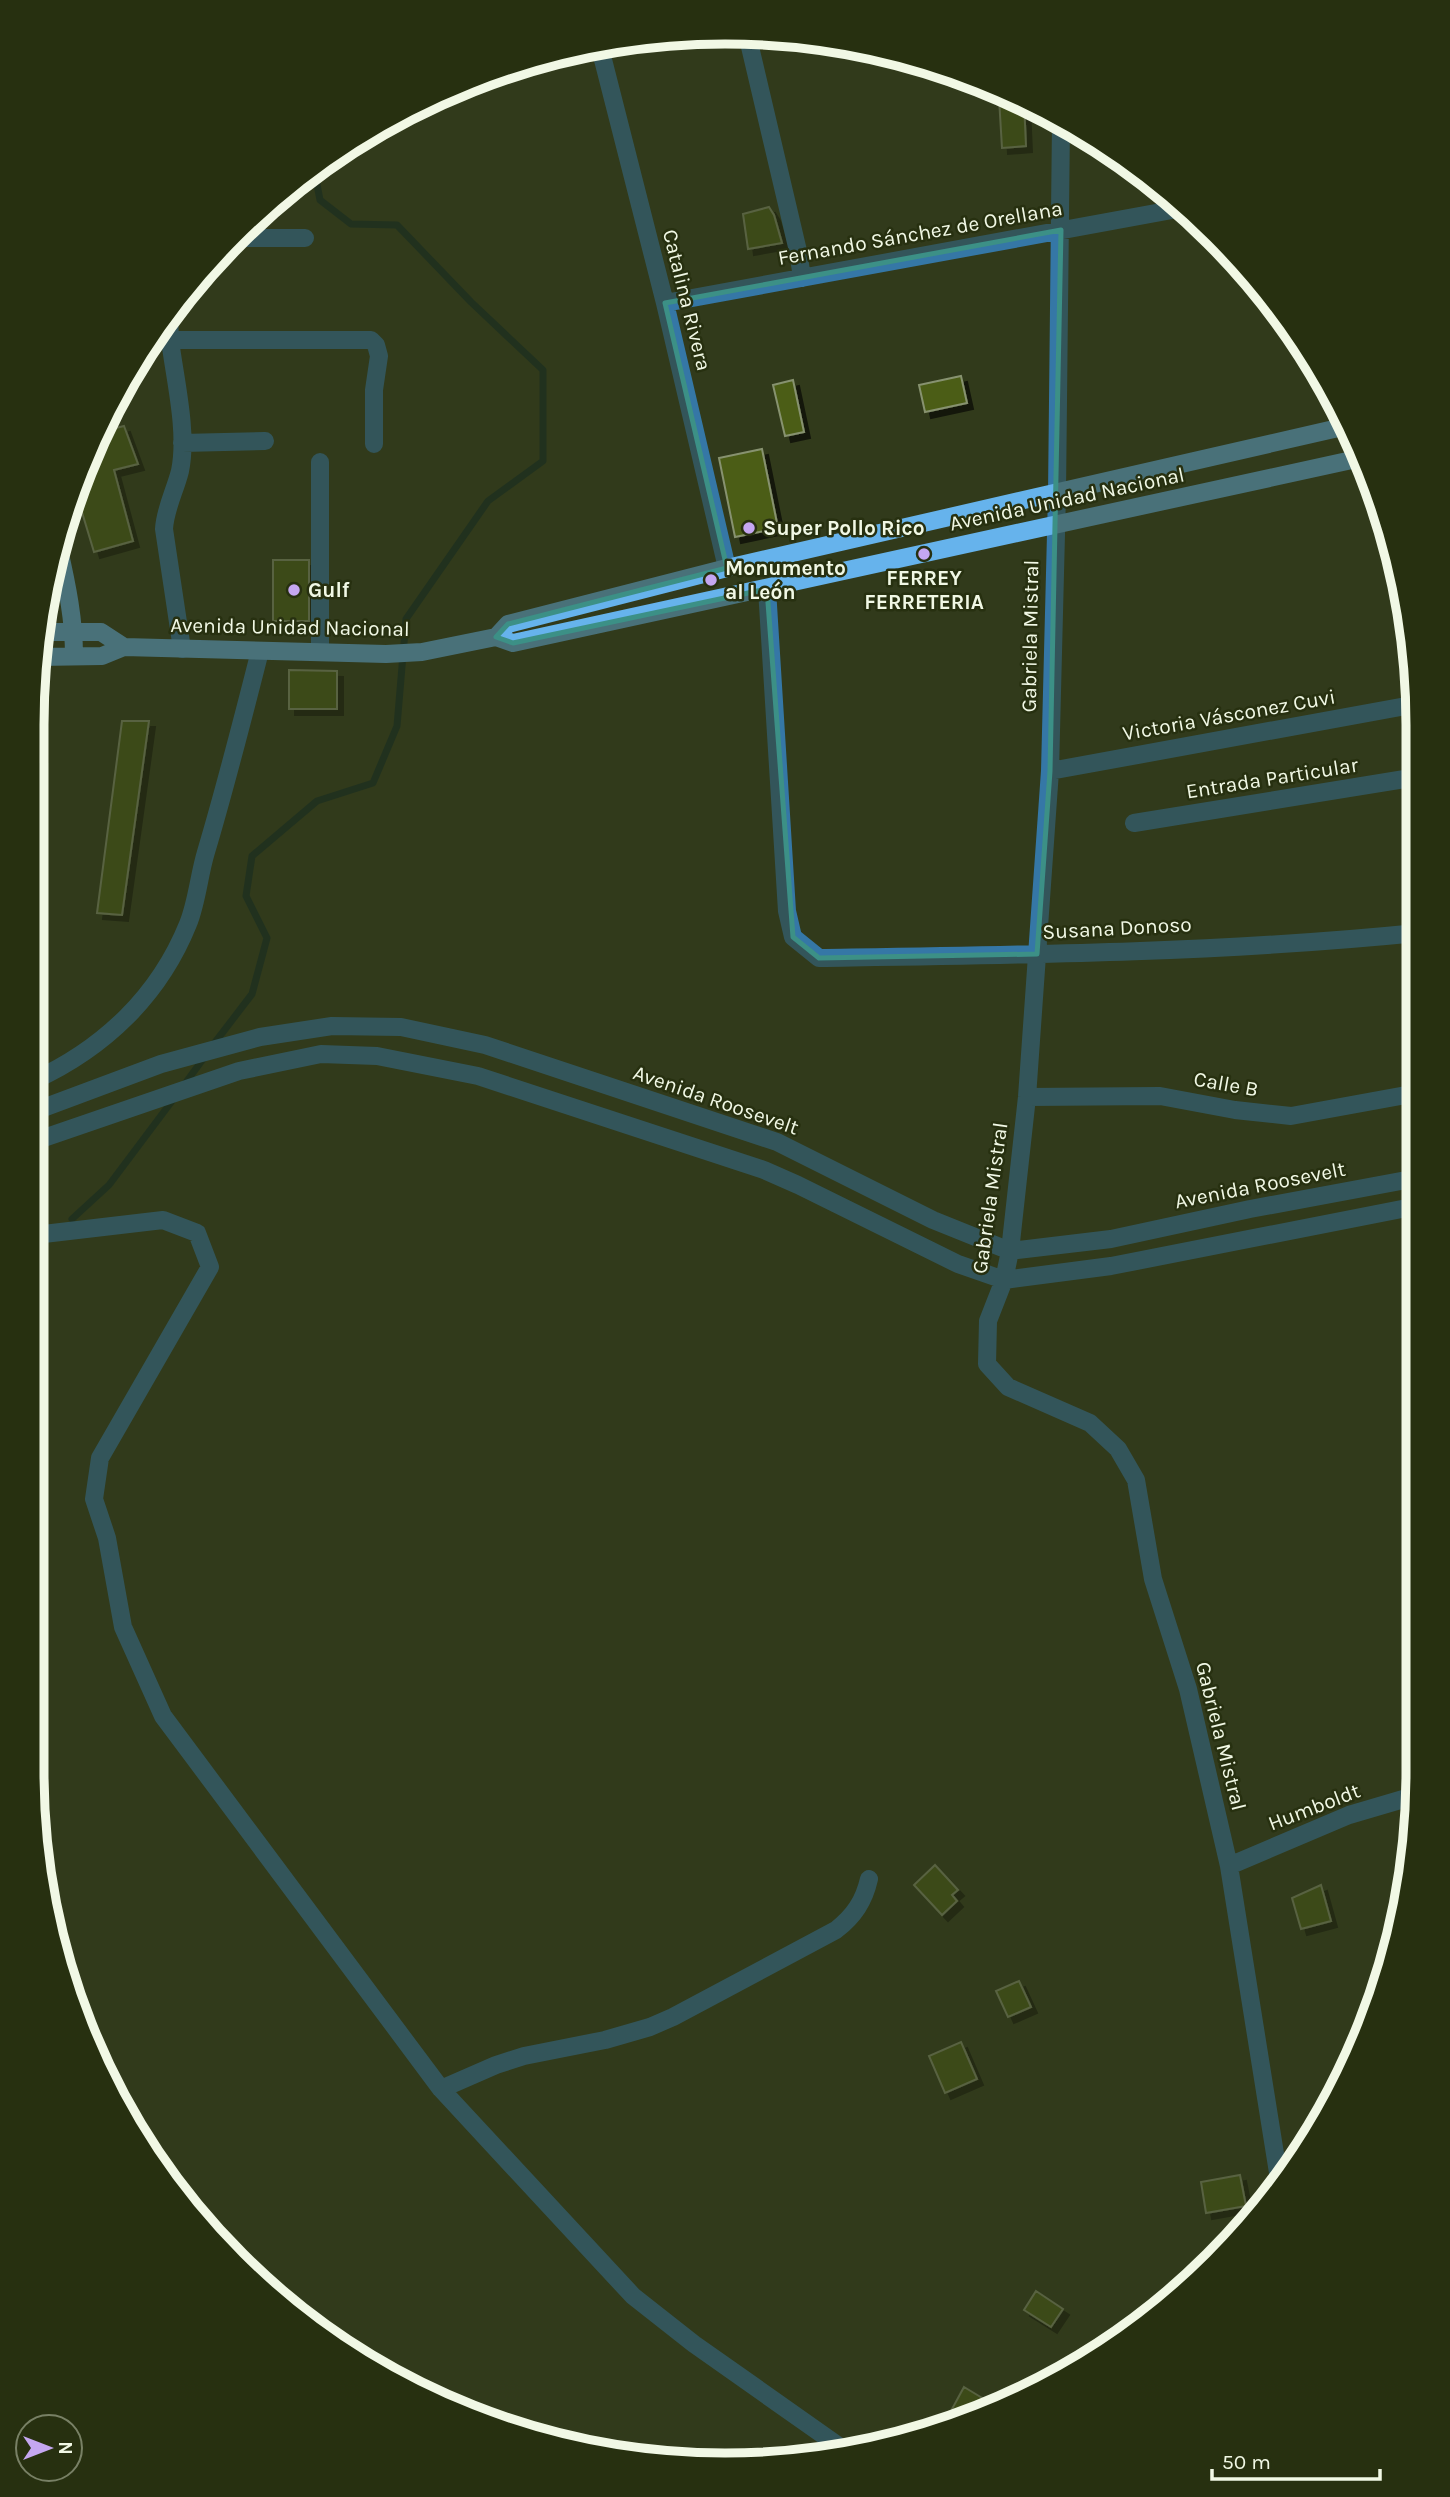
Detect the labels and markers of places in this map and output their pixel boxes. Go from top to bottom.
place label: Super Pollo Rico [763,516,925,540]
marker: Super Pollo Rico [741,520,757,536]
marker: FERREY FERRETERIA [916,546,932,562]
place label: Monumento al León [725,556,846,604]
place label: FERREY FERRETERIA [864,566,984,614]
marker: Monumento al León [703,572,719,588]
place label: Gulf [308,578,350,602]
marker: Gulf [286,582,302,598]

